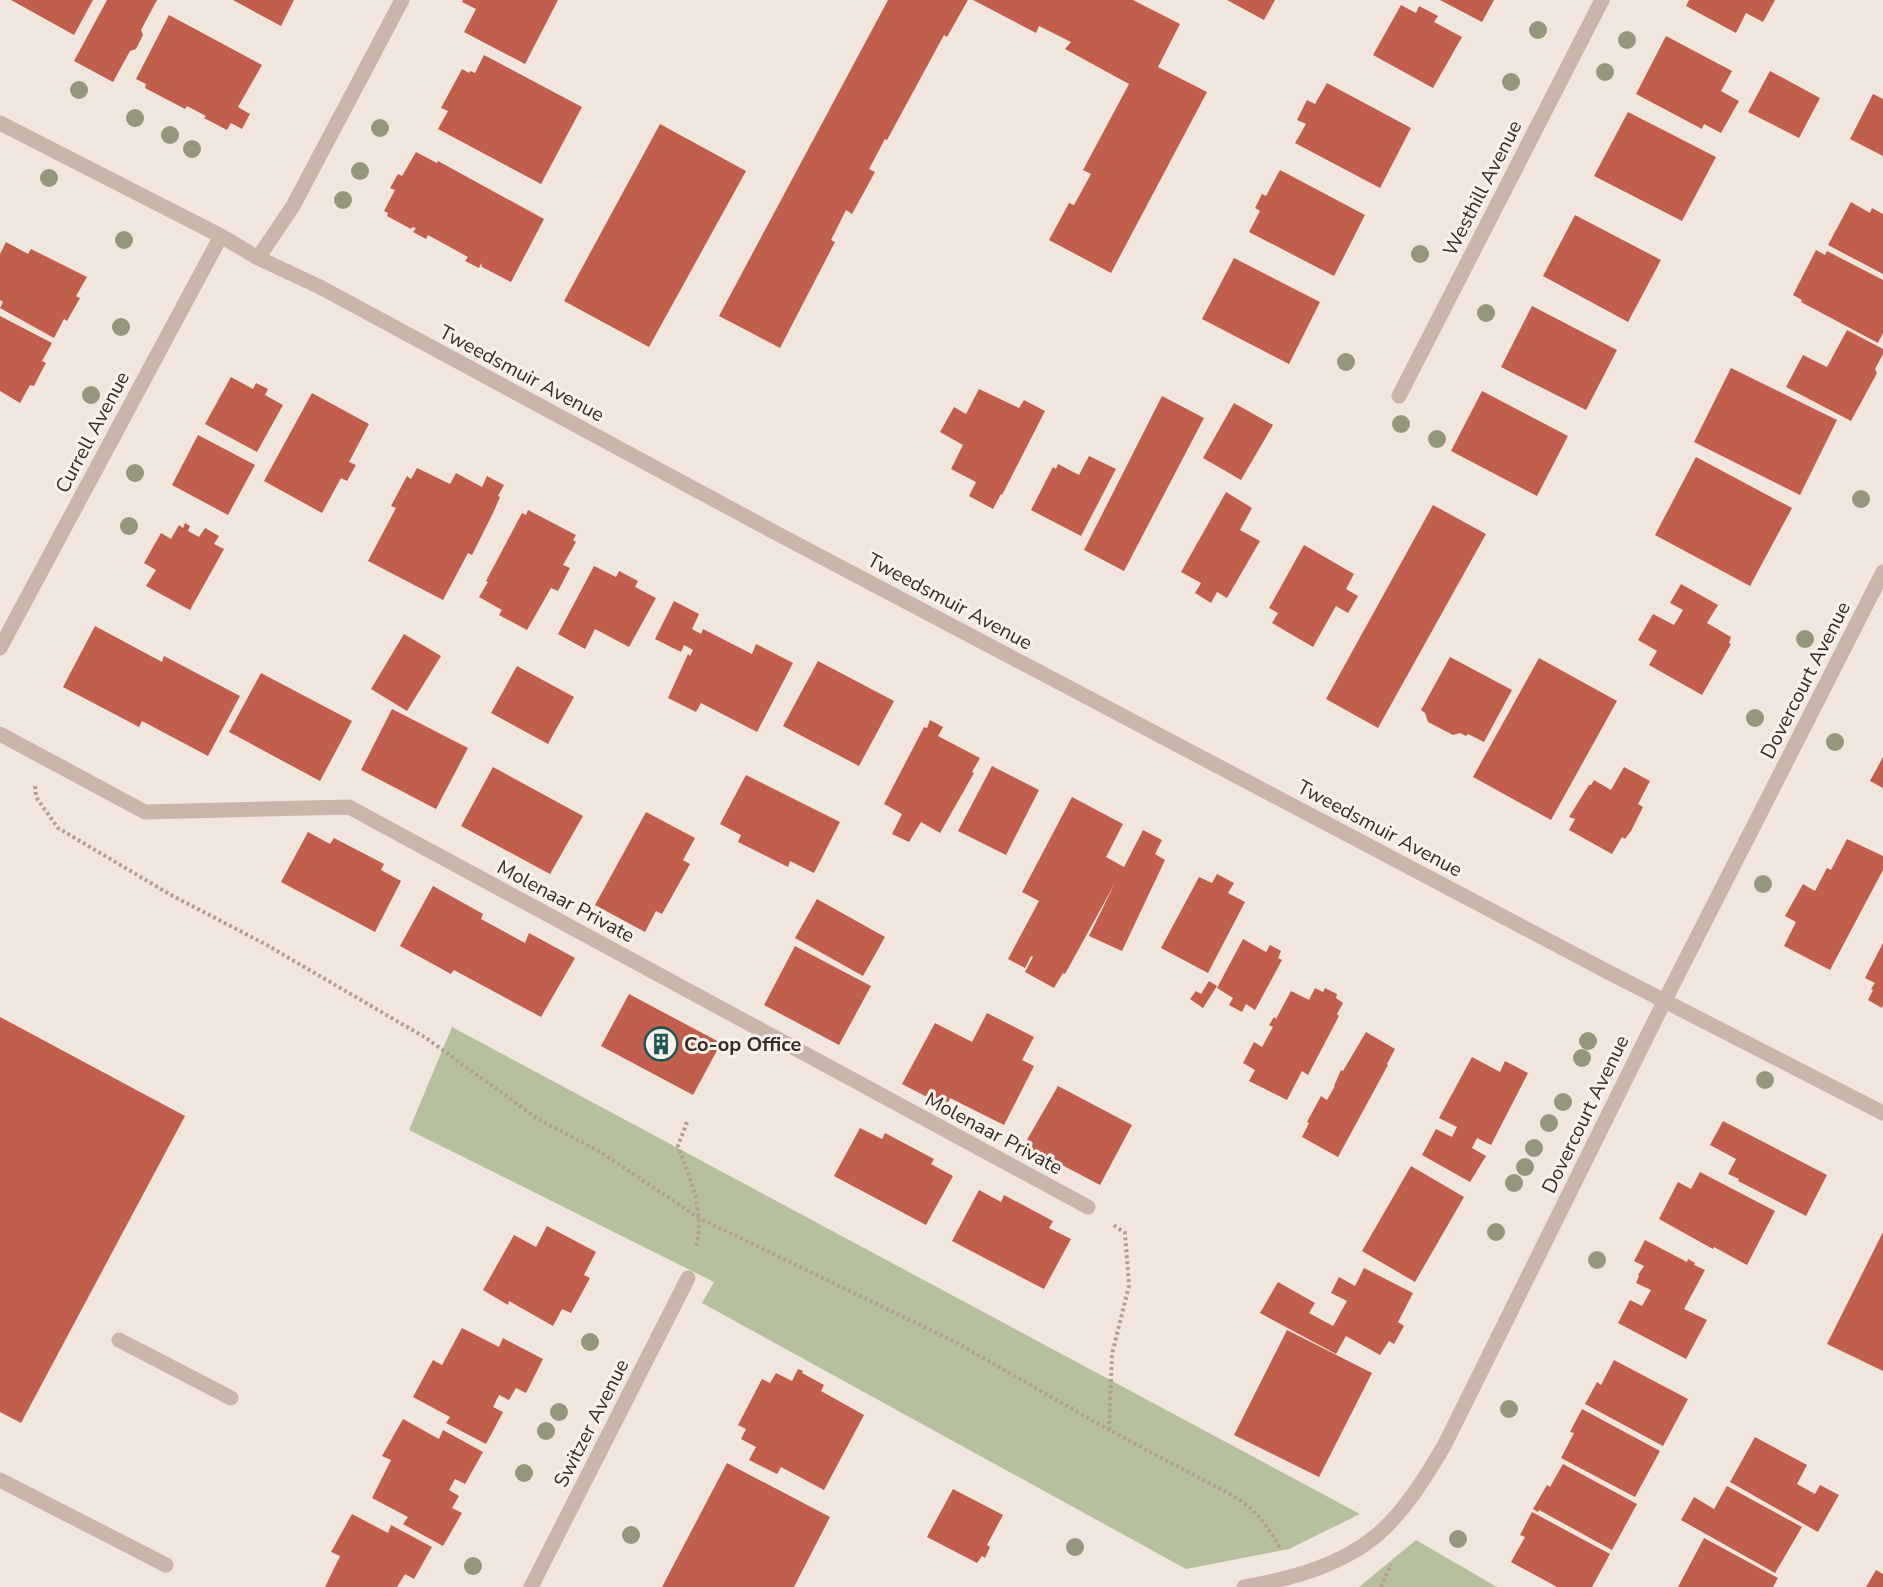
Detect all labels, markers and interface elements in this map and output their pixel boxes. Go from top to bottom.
street label: Westhill Avenue [1437,116,1528,261]
street label: Tweedsmuir Avenue [434,318,609,428]
street label: Currell Avenue [49,367,136,498]
street label: Tweedsmuir Avenue [862,546,1037,656]
street label: Dovercourt Avenue [1754,597,1857,763]
street label: Tweedsmuir Avenue [1292,773,1467,883]
street label: Molenaar Private [492,854,639,949]
building icon: Co-op Office [643,1026,679,1062]
place label: Co-op Office [684,1031,802,1058]
street label: Dovercourt Avenue [1535,1031,1635,1198]
street label: Molenaar Private [920,1086,1067,1181]
street label: Switzer Avenue [547,1354,635,1492]

